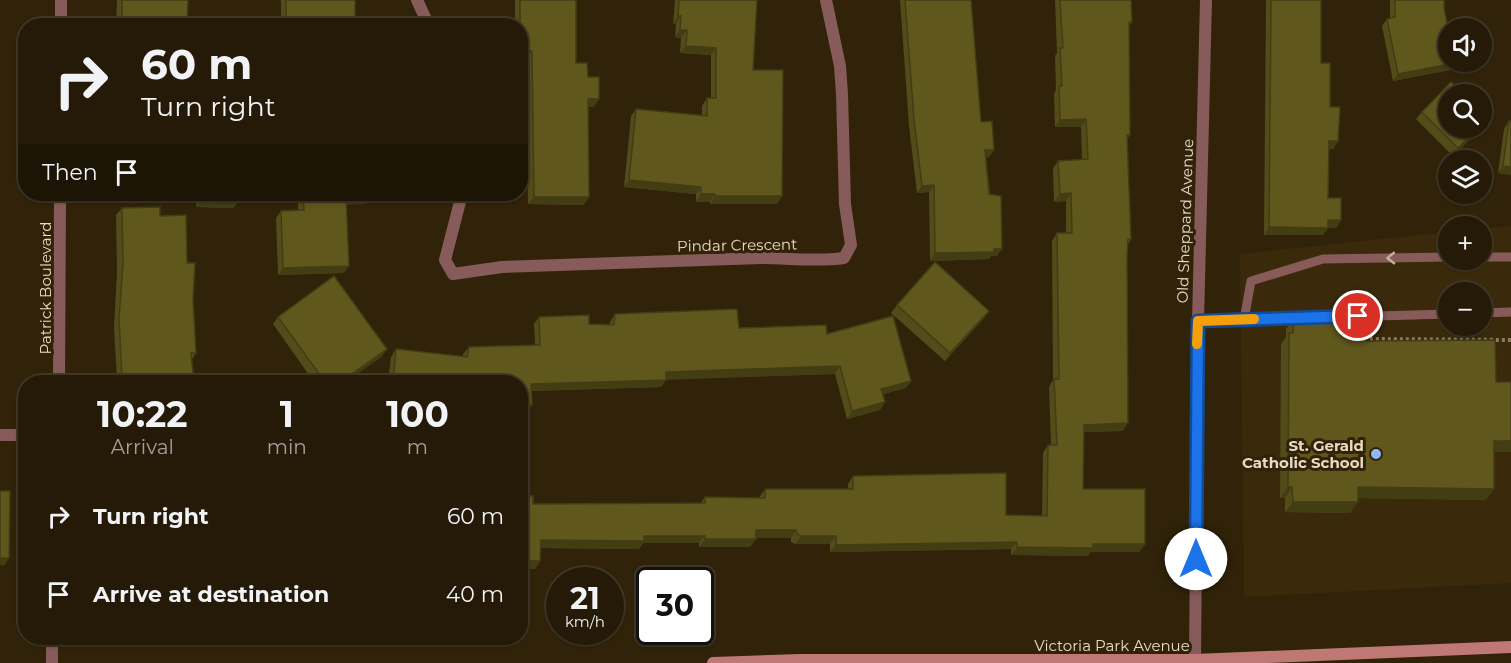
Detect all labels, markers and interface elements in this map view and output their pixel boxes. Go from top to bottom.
map controls [1438,18,1492,336]
button: sound [1438,18,1492,72]
text: 60 m [141,38,252,90]
icon: right [42,42,120,120]
button: search [1438,84,1492,138]
text: Turn right [141,90,276,123]
street label: Old Sheppard Avenue [1173,138,1197,304]
button: layers [1438,150,1492,204]
icon: arrive [110,156,143,189]
text: Then [42,159,98,186]
button: + [1438,216,1492,270]
street label: Patrick Boulevard [36,221,55,355]
street label: Pindar Crescent [677,234,797,256]
one-way arrow [1386,252,1395,264]
button: − [1438,282,1492,336]
pin [1332,290,1383,341]
icon: arrive [1341,299,1374,332]
text: 10:22 [97,392,188,436]
text: 1 [280,392,294,436]
text: 100 [386,392,449,436]
text: Arrival [111,435,174,459]
text: min [267,435,307,459]
text: m [407,435,428,459]
place label: St. Gerald Catholic School [1242,436,1364,472]
marker: St. Gerald Catholic School [1369,447,1383,461]
icon: right [42,500,75,533]
text: Turn right [93,503,208,530]
text: 60 m [447,503,504,530]
position arrow [1164,527,1228,591]
speed limit sign: 30 [636,567,714,645]
icon: arrive [42,578,75,611]
text: 21 [570,580,600,617]
text: Arrive at destination [93,581,329,608]
text: 40 m [446,581,504,608]
text: km/h [565,612,605,631]
street label: Victoria Park Avenue [1034,636,1190,655]

